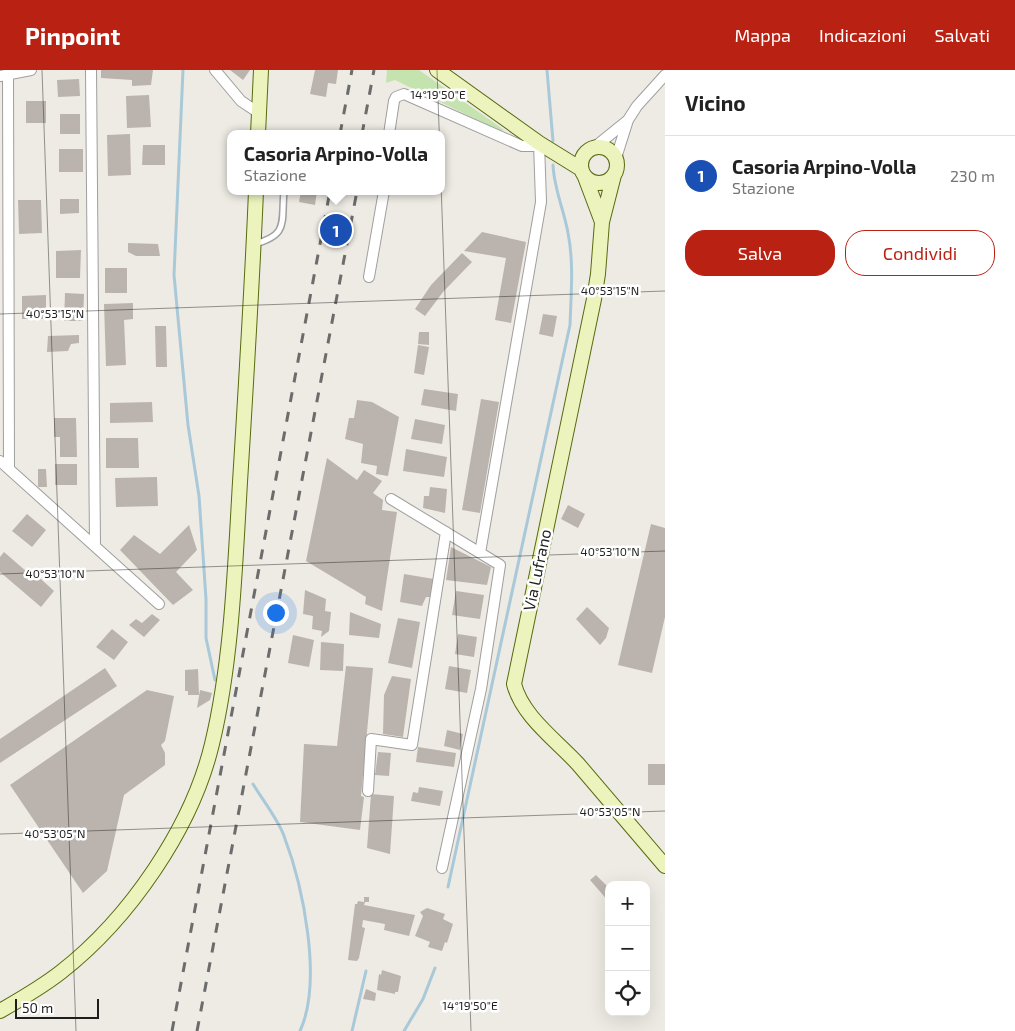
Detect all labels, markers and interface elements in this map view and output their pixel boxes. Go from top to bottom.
text: Pinpoint [25,21,120,50]
text: Mappa [735,24,791,46]
text: Indicazioni [819,24,906,46]
text: Salvati [934,24,990,46]
text: 14°19'50"E [410,87,466,101]
text: Vicino [685,90,746,115]
popup [227,130,445,195]
text: Casoria Arpino-Volla [244,142,428,165]
text: Casoria Arpino-Volla [732,155,916,178]
text: Stazione [244,165,307,184]
text: 1 [698,166,704,185]
text: 230 m [950,166,995,185]
text: Stazione [732,178,795,197]
pin: 1 [320,211,352,249]
button: Salva [685,230,835,276]
button: Condividi [845,230,995,276]
text: 40°53'15"N [581,283,639,297]
text: 40°53'15"N [26,306,84,320]
street label: Via Lufrano [519,527,554,613]
text: 40°53'10"N [580,544,640,558]
text: 40°53'10"N [25,566,85,580]
your location [263,600,289,626]
text: 40°53'05"N [580,804,640,818]
text: 40°53'05"N [25,826,85,840]
map controls [605,881,650,1016]
button: + [605,881,650,926]
button: − [605,926,650,971]
button: locate [605,971,650,1016]
scale bar [15,996,99,1019]
text: 14°19'50"E [442,998,498,1012]
text: 50 m [22,999,53,1016]

